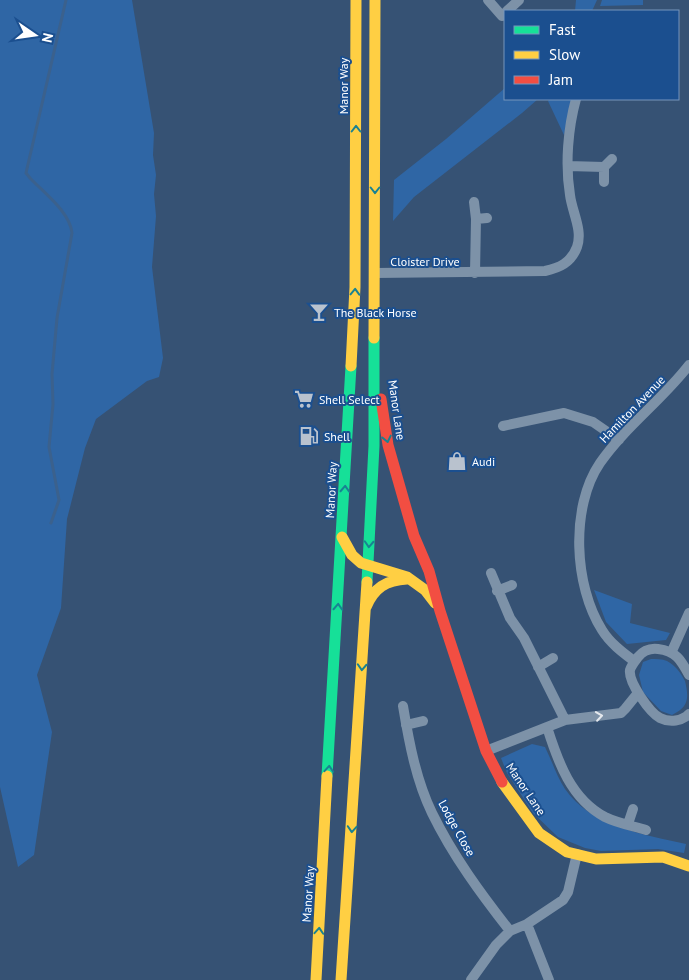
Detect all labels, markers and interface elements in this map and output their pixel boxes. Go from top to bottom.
north arrow [10,10,60,60]
legend [504,10,679,100]
text: Fast [549,20,576,39]
text: N [38,31,57,44]
text: Slow [549,45,580,64]
street label: Manor Way [336,57,351,114]
text: Jam [548,70,573,89]
one-way arrow [351,125,361,132]
one-way arrow [370,186,380,194]
street label: Cloister Drive [390,254,460,269]
one-way arrow [350,287,360,295]
bar icon: The Black Horse [308,301,330,323]
place label: The Black Horse [334,305,417,320]
street label: Hamilton Avenue [596,372,668,446]
street label: Manor Lane [385,379,409,441]
supermarket icon: Shell Select [293,388,315,410]
place label: Shell Select [319,392,380,407]
fuel station icon: Shell [298,425,320,447]
place label: Shell [324,429,351,444]
one-way arrow [381,434,391,443]
shop icon: Audi [446,450,468,472]
place label: Audi [472,454,495,469]
street label: Manor Way [322,461,340,519]
one-way arrow [339,485,350,493]
one-way arrow [364,541,375,549]
one-way arrow [333,603,344,611]
one-way arrow [356,663,367,671]
one-way arrow [594,711,603,721]
street label: Manor Lane [503,760,549,818]
one-way arrow [323,765,334,773]
street label: Lodge Close [435,797,479,859]
one-way arrow [346,826,357,834]
street label: Manor Way [299,865,317,923]
one-way arrow [314,927,325,935]

